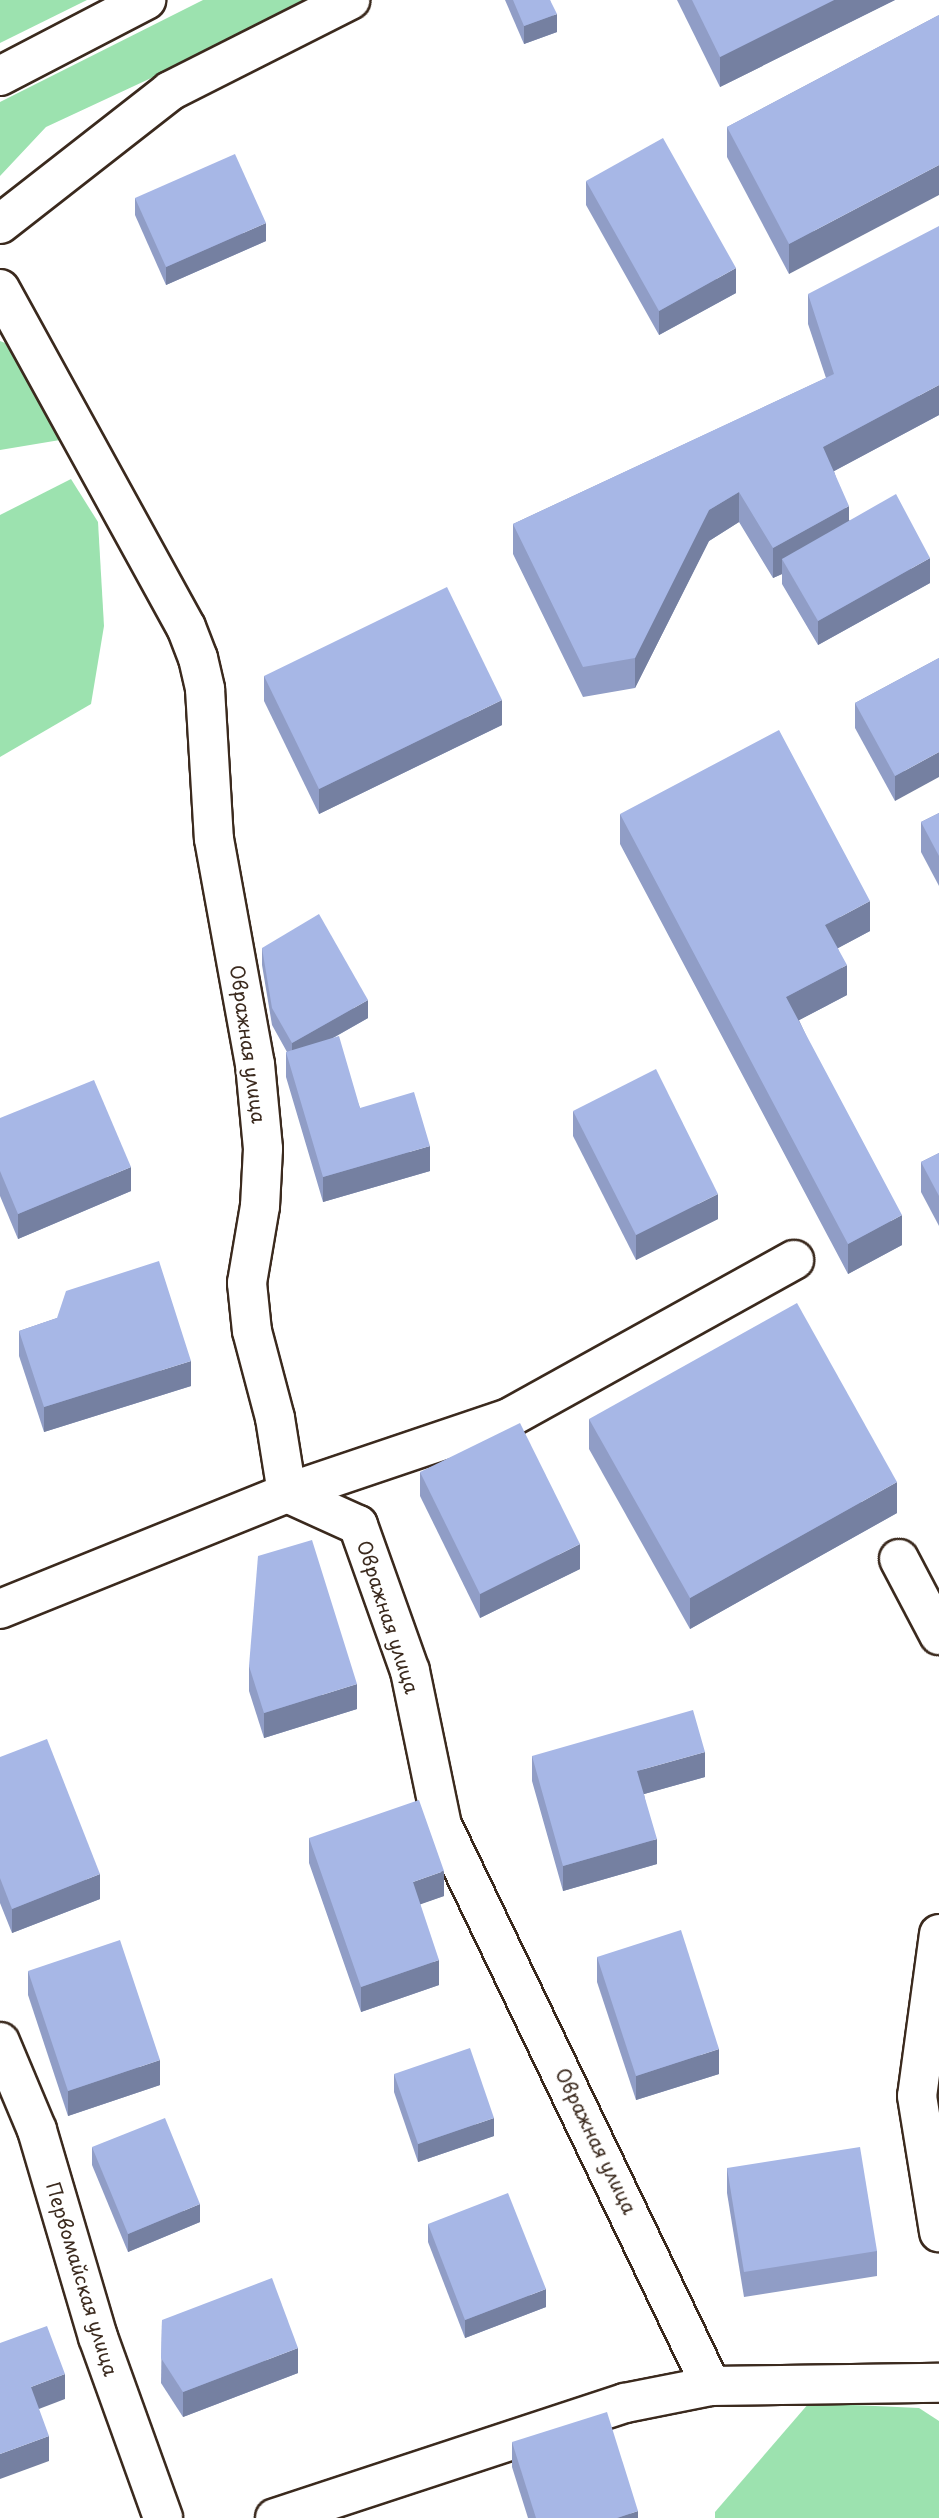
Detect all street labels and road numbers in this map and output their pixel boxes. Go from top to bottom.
street label: Овражная улица [226,963,270,1125]
street label: Овражная улица [352,1537,424,1697]
street label: Овражная улица [550,2064,642,2218]
street label: Первомайская улица [41,2179,123,2379]

